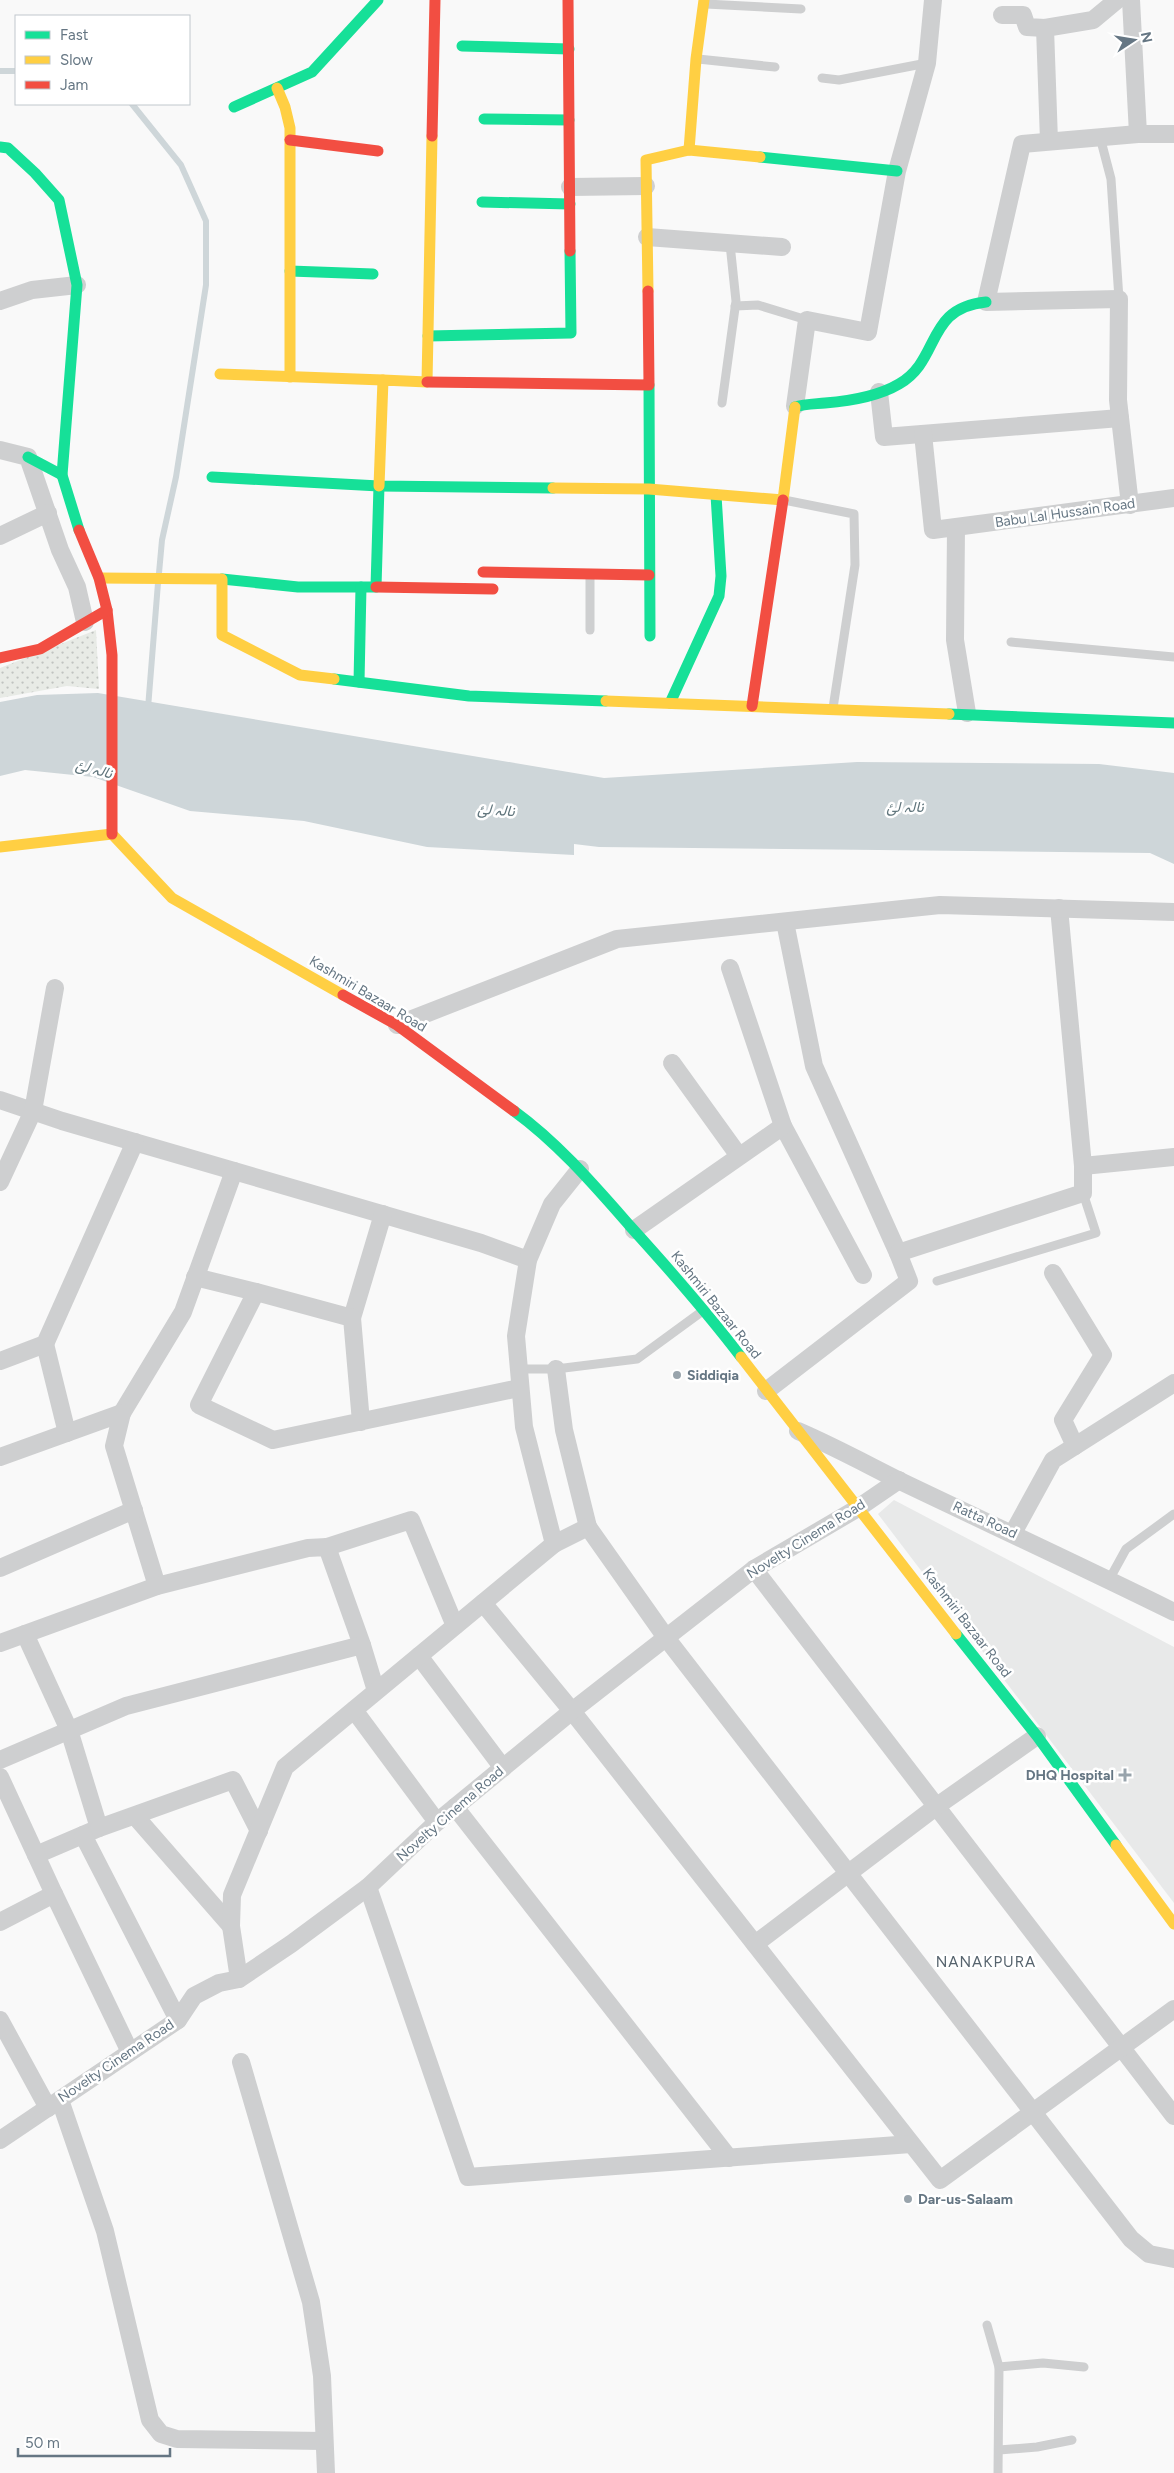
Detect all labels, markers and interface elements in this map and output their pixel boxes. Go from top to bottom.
legend [15,15,190,105]
north arrow [1109,15,1159,65]
text: Fast [60,26,89,44]
text: N [1137,30,1156,44]
text: Slow [60,51,93,69]
text: Jam [60,76,88,94]
street label: Babu Lal Hussain Road [994,495,1136,531]
water label: نالہ لئ [74,755,115,783]
water label: نالہ لئ [886,798,924,816]
water label: نالہ لئ [477,800,516,820]
street label: Kashmiri Bazaar Road [306,952,430,1036]
street label: Kashmiri Bazaar Road [667,1248,765,1362]
place label: Siddiqia [687,1367,739,1384]
marker: Siddiqia [671,1369,683,1381]
street label: Novelty Cinema Road [744,1496,868,1582]
street label: Ratta Road [950,1498,1020,1542]
street label: Kashmiri Bazaar Road [919,1565,1015,1681]
street label: Novelty Cinema Road [393,1763,507,1865]
place label: DHQ Hospital [1026,1767,1114,1784]
marker: DHQ Hospital [1118,1768,1132,1782]
district label: NANAKPURA [936,1953,1036,1971]
street label: Novelty Cinema Road [55,2016,177,2106]
place label: Dar-us-Salaam [918,2191,1013,2208]
marker: Dar-us-Salaam [902,2193,914,2205]
scale bar [18,2426,170,2458]
text: 50 m [25,2434,60,2452]

